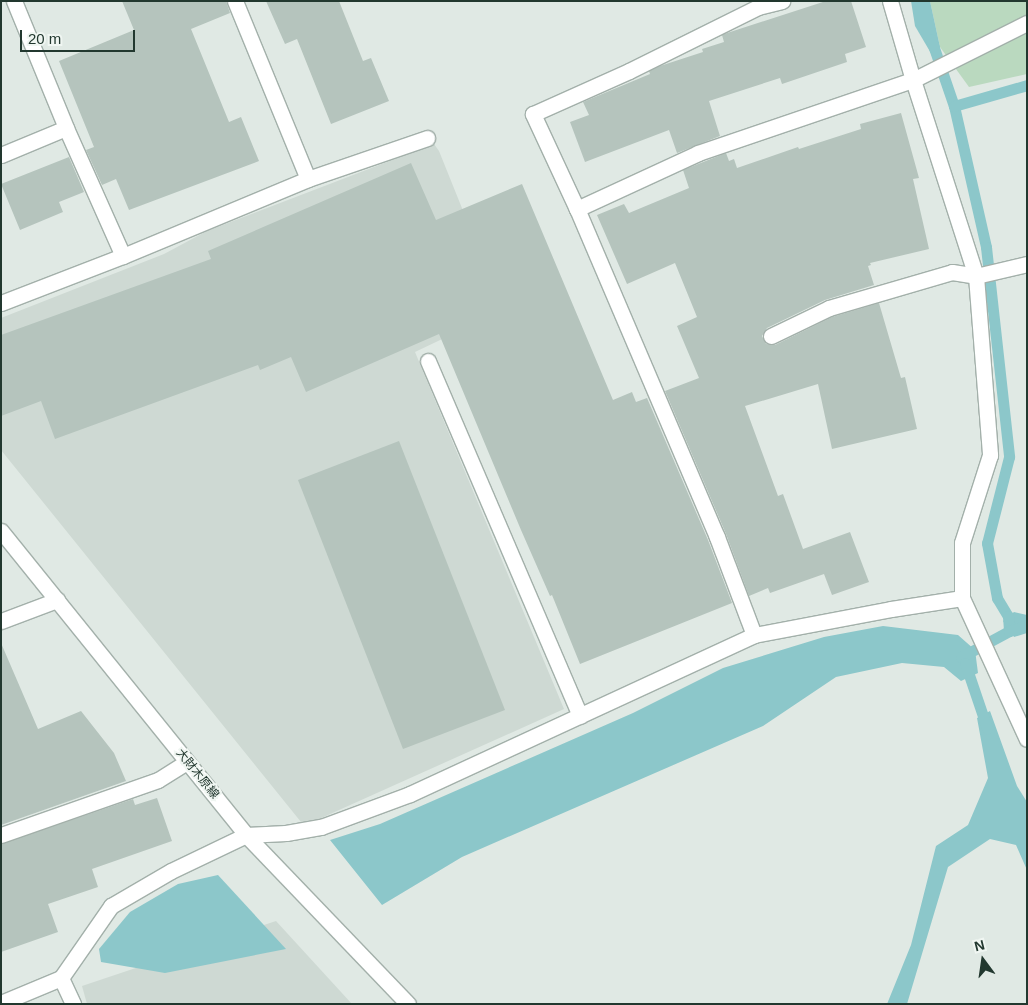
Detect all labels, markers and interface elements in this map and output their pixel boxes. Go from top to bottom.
scale bar [22,20,138,52]
text: 20 m [28,30,61,47]
street label: 大財木原線 [173,746,221,802]
north arrow [958,935,1008,985]
text: N [973,936,986,954]

